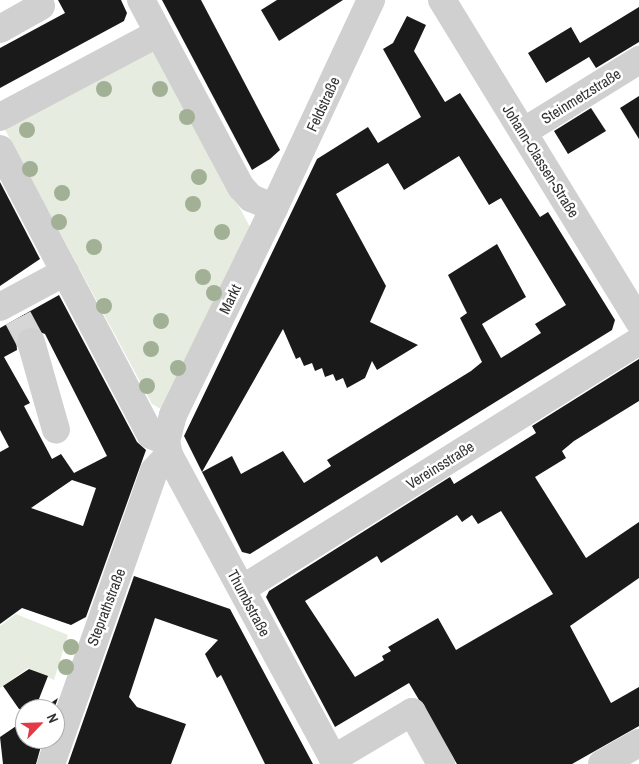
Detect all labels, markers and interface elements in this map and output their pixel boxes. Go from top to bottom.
street label: Steinmetzstraße [538,64,624,128]
street label: Feldstraße [303,74,343,134]
street label: Johann-Classen-Straße [499,101,583,221]
street label: Markt [215,281,245,317]
street label: Vereinsstraße [403,437,477,493]
street label: Steprathstraße [83,566,129,648]
street label: Thumbstraße [224,566,274,640]
north arrow [15,699,65,749]
text: N [43,711,63,726]

